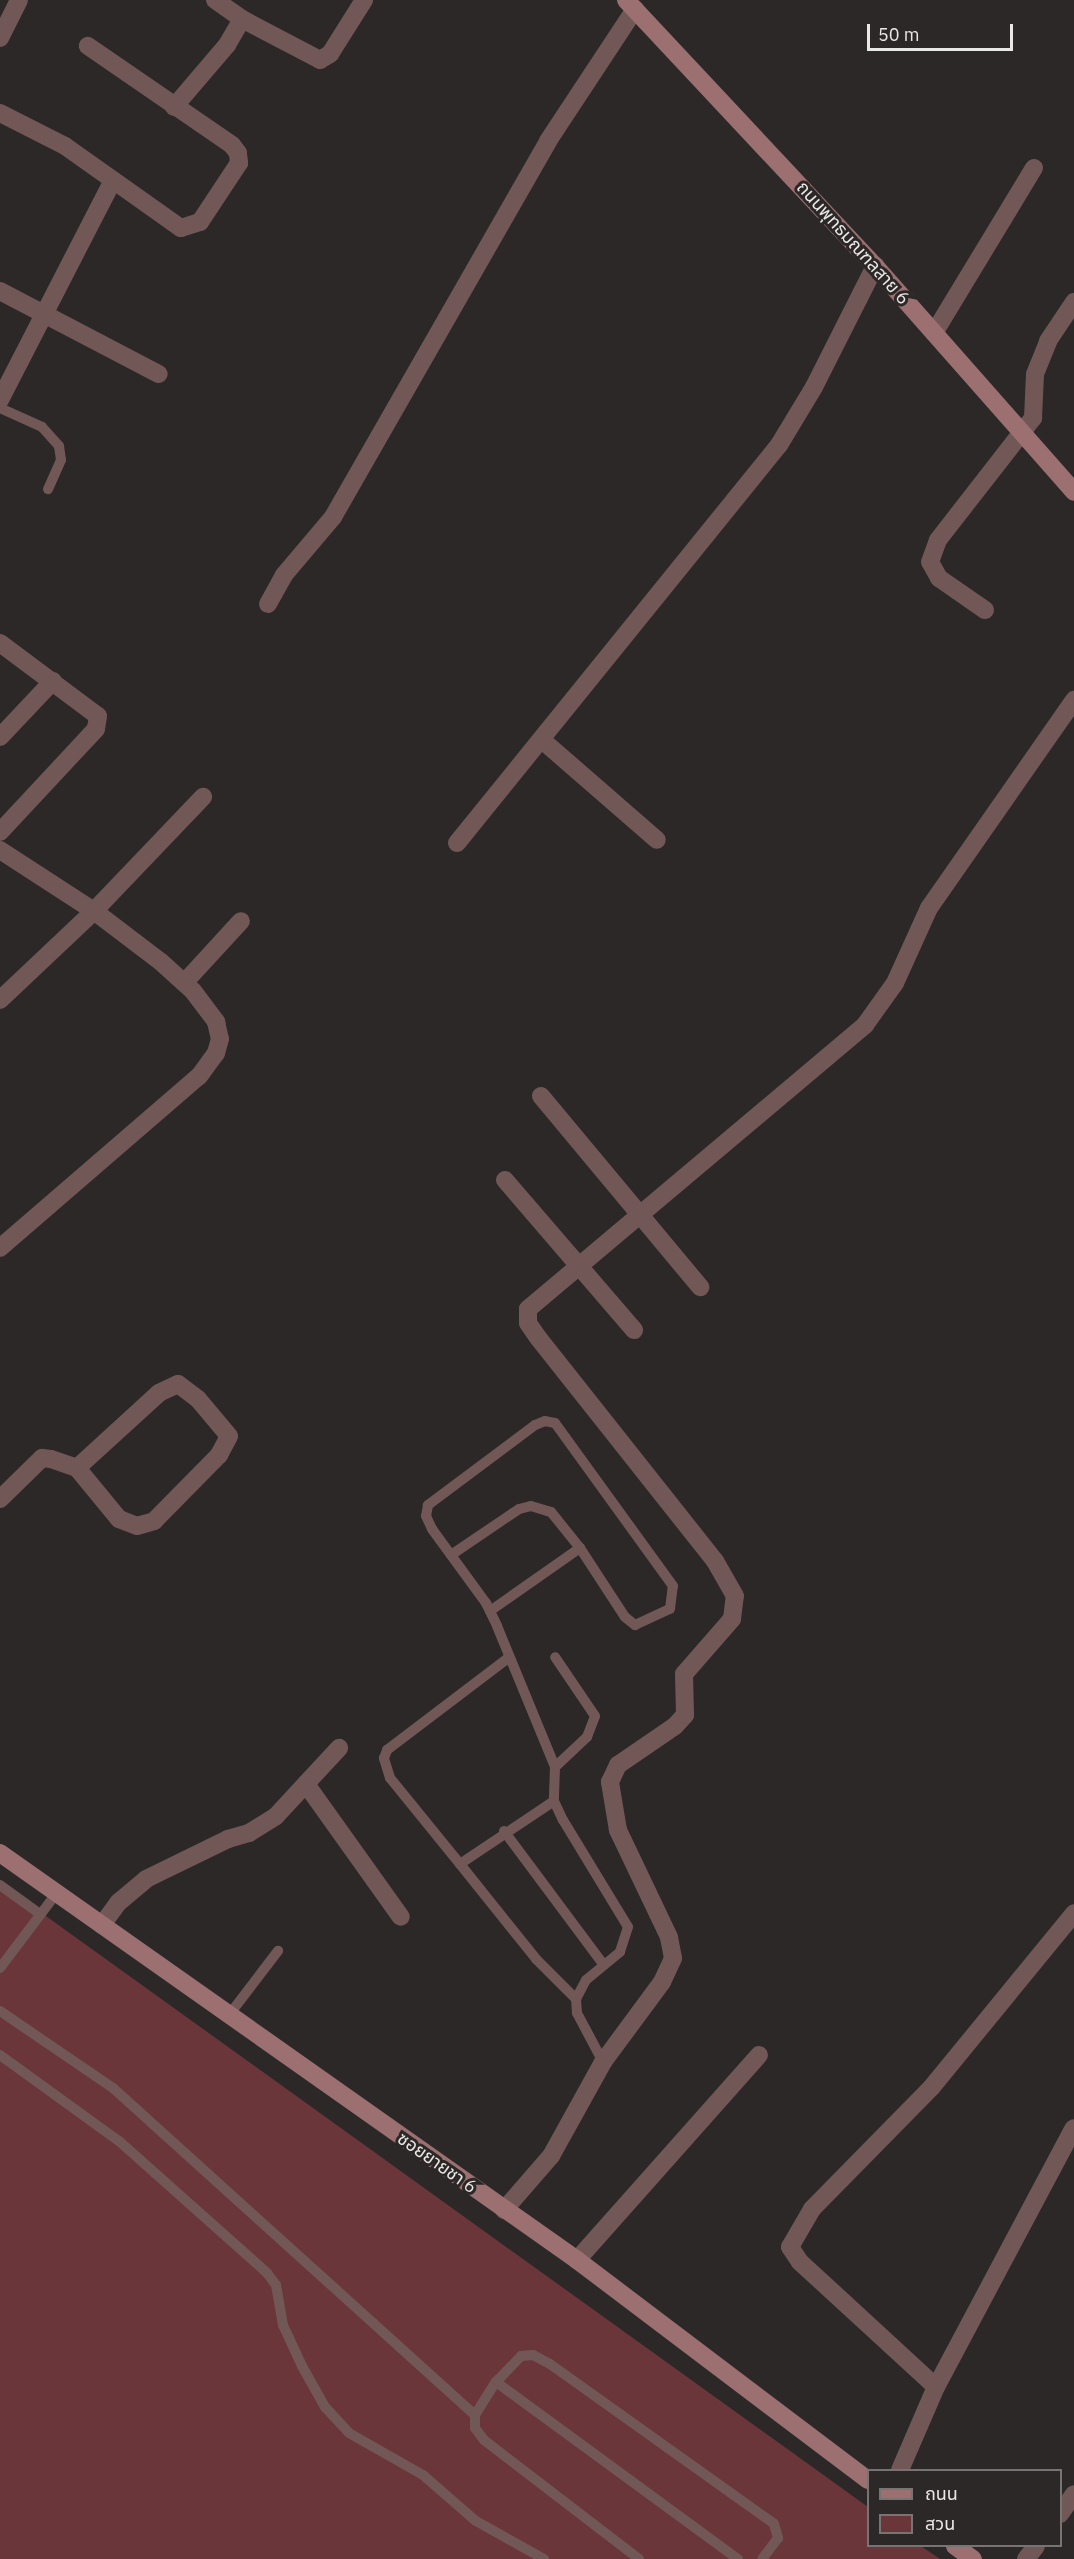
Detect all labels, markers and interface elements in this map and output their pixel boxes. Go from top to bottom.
scale bar [870,12,1016,50]
text: 50 m [878,23,920,46]
street label: ถนนพุทธมณฑลสาย 6 [792,177,914,309]
street label: ซอยยายชา 6 [393,2128,481,2198]
legend [867,2469,1062,2547]
text: ถนน [925,2482,958,2505]
text: สวน [925,2512,955,2535]

